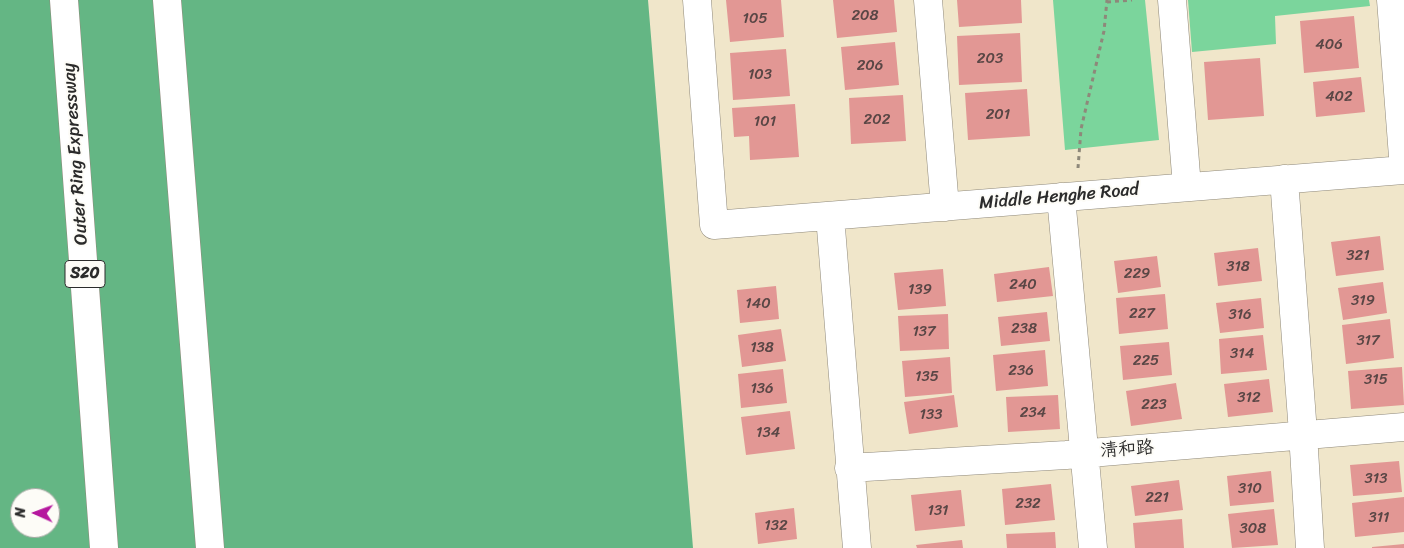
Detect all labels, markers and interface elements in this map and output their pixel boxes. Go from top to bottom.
house number: 208 [851,7,879,25]
house number: 105 [742,10,768,28]
house number: 406 [1315,36,1343,54]
house number: 203 [977,50,1003,68]
house number: 206 [857,57,883,75]
street label: Outer Ring Expressway [59,62,93,246]
house number: 103 [748,66,772,84]
house number: 402 [1325,88,1353,106]
house number: 201 [986,106,1010,124]
house number: 202 [864,111,890,129]
house number: 101 [754,113,776,131]
street label: Middle Henghe Road [978,179,1140,215]
house number: 321 [1346,247,1370,265]
house number: 318 [1226,258,1250,276]
road number: S20 [65,260,105,288]
house number: 229 [1124,265,1150,283]
house number: 240 [1009,276,1037,294]
house number: 139 [908,281,932,299]
house number: 319 [1351,292,1375,310]
house number: 140 [745,295,771,313]
house number: 227 [1129,305,1155,323]
house number: 316 [1228,306,1252,324]
house number: 238 [1011,320,1037,338]
house number: 137 [912,323,936,341]
house number: 317 [1356,332,1380,350]
house number: 138 [750,339,774,357]
house number: 314 [1230,345,1254,363]
house number: 225 [1133,352,1159,370]
house number: 236 [1008,362,1034,380]
house number: 135 [915,368,939,386]
house number: 315 [1364,371,1388,389]
house number: 136 [750,380,774,398]
house number: 312 [1237,389,1261,407]
house number: 223 [1141,396,1167,414]
house number: 234 [1020,404,1046,422]
house number: 133 [920,406,942,424]
house number: 134 [756,424,780,442]
street label: 清和路 [1099,437,1155,463]
house number: 313 [1365,470,1387,488]
house number: 310 [1238,480,1262,498]
north arrow [10,488,60,538]
house number: 221 [1145,489,1169,507]
house number: 232 [1015,495,1041,513]
house number: 131 [927,502,949,520]
text: N [8,507,33,518]
house number: 311 [1368,509,1390,527]
house number: 132 [764,517,788,535]
house number: 308 [1240,520,1266,538]

